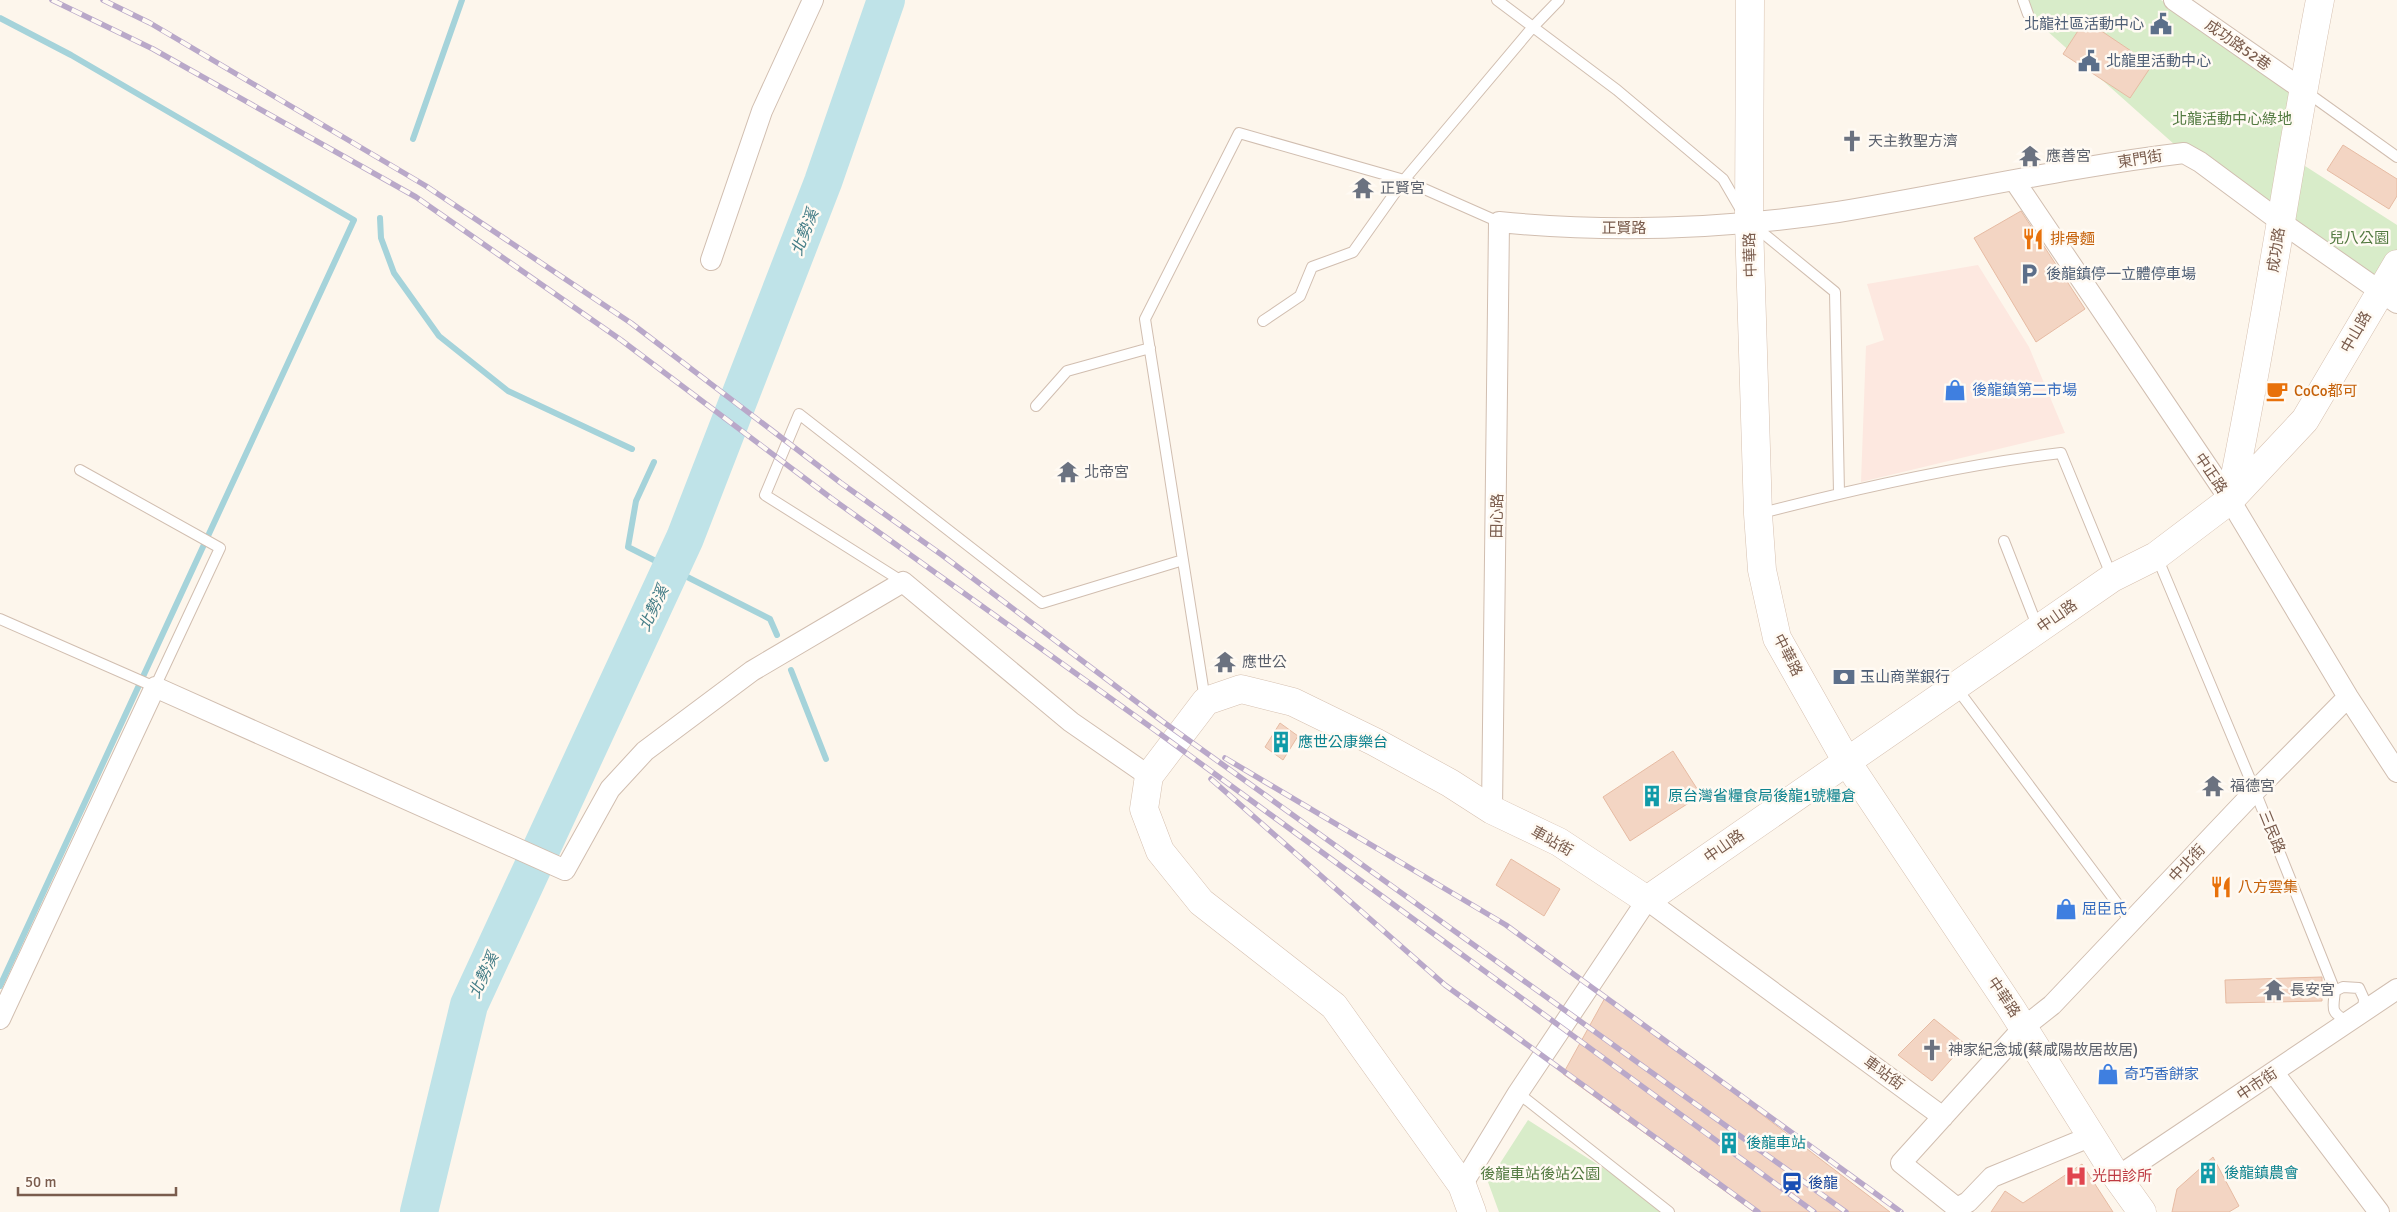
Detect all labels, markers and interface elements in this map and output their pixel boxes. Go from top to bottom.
public building icon: 北龍社區活動中心 [2148,11,2174,37]
place label: 北龍社區活動中心 [2024,15,2144,33]
street label: 成功路52巷 [2202,16,2274,74]
public building icon: 北龍里活動中心 [2076,48,2102,74]
place label: 北龍里活動中心 [2106,52,2211,70]
park label: 北龍活動中心綠地 [2172,110,2292,128]
church icon: 天主教聖方濟 [1839,128,1865,154]
place label: 天主教聖方濟 [1868,132,1958,150]
temple icon: 應善宮 [2017,143,2043,169]
place label: 應善宮 [2046,147,2091,165]
street label: 東門街 [2116,147,2164,171]
temple icon: 正賢宮 [1350,175,1376,201]
place label: 正賢宮 [1380,179,1425,197]
water label: 北勢溪 [787,205,824,258]
street label: 正賢路 [1601,219,1647,237]
restaurant icon: 排骨麵 [2020,226,2046,252]
street label: 成功路 [2264,226,2288,274]
park label: 兒八公園 [2329,229,2389,247]
place label: 排骨麵 [2050,230,2095,248]
street label: 中華路 [1740,232,1760,278]
parking icon: 後龍鎮停一立體停車場 [2016,261,2042,287]
place label: 後龍鎮停一立體停車場 [2046,265,2196,283]
street label: 中山路 [2337,308,2375,356]
shop icon: 後龍鎮第二市場 [1942,377,1968,403]
cafe icon: CoCo都可 [2264,378,2290,404]
place label: 後龍鎮第二市場 [1972,381,2077,399]
place label: CoCo都可 [2294,382,2358,400]
street label: 中正路 [2191,449,2231,497]
temple icon: 北帝宮 [1055,459,1081,485]
place label: 北帝宮 [1084,463,1129,481]
street label: 田心路 [1488,493,1506,539]
water label: 北勢溪 [635,581,674,634]
street label: 中山路 [2033,596,2081,636]
street label: 中華路 [1770,631,1806,679]
temple icon: 應世公 [1212,649,1238,675]
place label: 應世公 [1242,653,1287,671]
bank icon: 玉山商業銀行 [1831,664,1857,690]
place label: 玉山商業銀行 [1860,668,1950,686]
building icon: 應世公康樂台 [1268,729,1294,755]
place label: 應世公康樂台 [1298,733,1388,751]
temple icon: 福德宮 [2200,773,2226,799]
place label: 福德宮 [2230,777,2275,795]
building icon: 原台灣省糧食局後龍1號糧倉 [1639,783,1665,809]
place label: 原台灣省糧食局後龍1號糧倉 [1668,787,1856,805]
street label: 三民路 [2255,808,2289,856]
street label: 車站街 [1528,822,1576,860]
street label: 中山路 [1700,826,1748,866]
street label: 中北街 [2165,840,2209,886]
restaurant icon: 八方雲集 [2208,874,2234,900]
place label: 八方雲集 [2238,878,2298,896]
shop icon: 屈臣氏 [2053,896,2079,922]
place label: 屈臣氏 [2082,900,2127,918]
water label: 北勢溪 [465,948,504,1001]
street label: 中華路 [1984,973,2024,1021]
temple icon: 長安宮 [2261,977,2287,1003]
place label: 長安宮 [2290,981,2335,999]
church icon: 神家紀念城(蔡咸陽故居故居) [1919,1037,1945,1063]
place label: 神家紀念城(蔡咸陽故居故居) [1948,1041,2138,1059]
street label: 車站街 [1861,1052,1907,1094]
shop icon: 奇巧香餅家 [2095,1061,2121,1087]
street label: 中市街 [2233,1064,2281,1104]
place label: 奇巧香餅家 [2124,1065,2199,1083]
building icon: 後龍車站 [1716,1130,1742,1156]
place label: 後龍車站 [1746,1134,1806,1152]
building icon: 後龍鎮農會 [2195,1160,2221,1186]
hospital icon: 光田診所 [2063,1163,2089,1189]
scale bar [18,1164,175,1196]
place label: 後龍鎮農會 [2224,1164,2299,1182]
park label: 後龍車站後站公園 [1480,1165,1600,1183]
place label: 光田診所 [2092,1167,2152,1185]
station icon: 後龍 [1779,1170,1805,1196]
text: 50 m [25,1173,56,1191]
place label: 後龍 [1808,1174,1838,1192]

